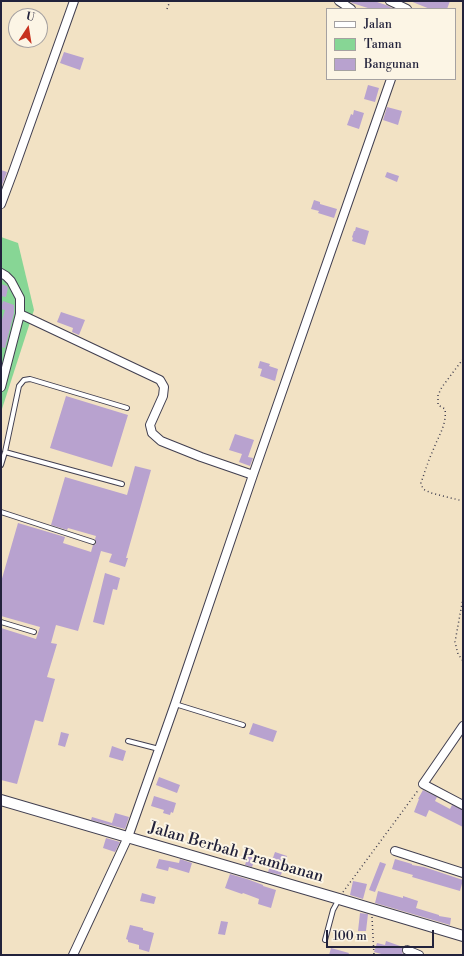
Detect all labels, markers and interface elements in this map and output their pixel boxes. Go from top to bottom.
north arrow [8,8,48,48]
legend [326,8,456,80]
text: U [25,10,36,25]
text: Jalan [364,17,392,32]
text: Taman [364,37,402,52]
text: Bangunan [364,57,419,72]
street label: Jalan Berbah Prambanan [146,819,326,887]
scale bar [328,922,436,948]
text: 100 m [333,929,367,944]

